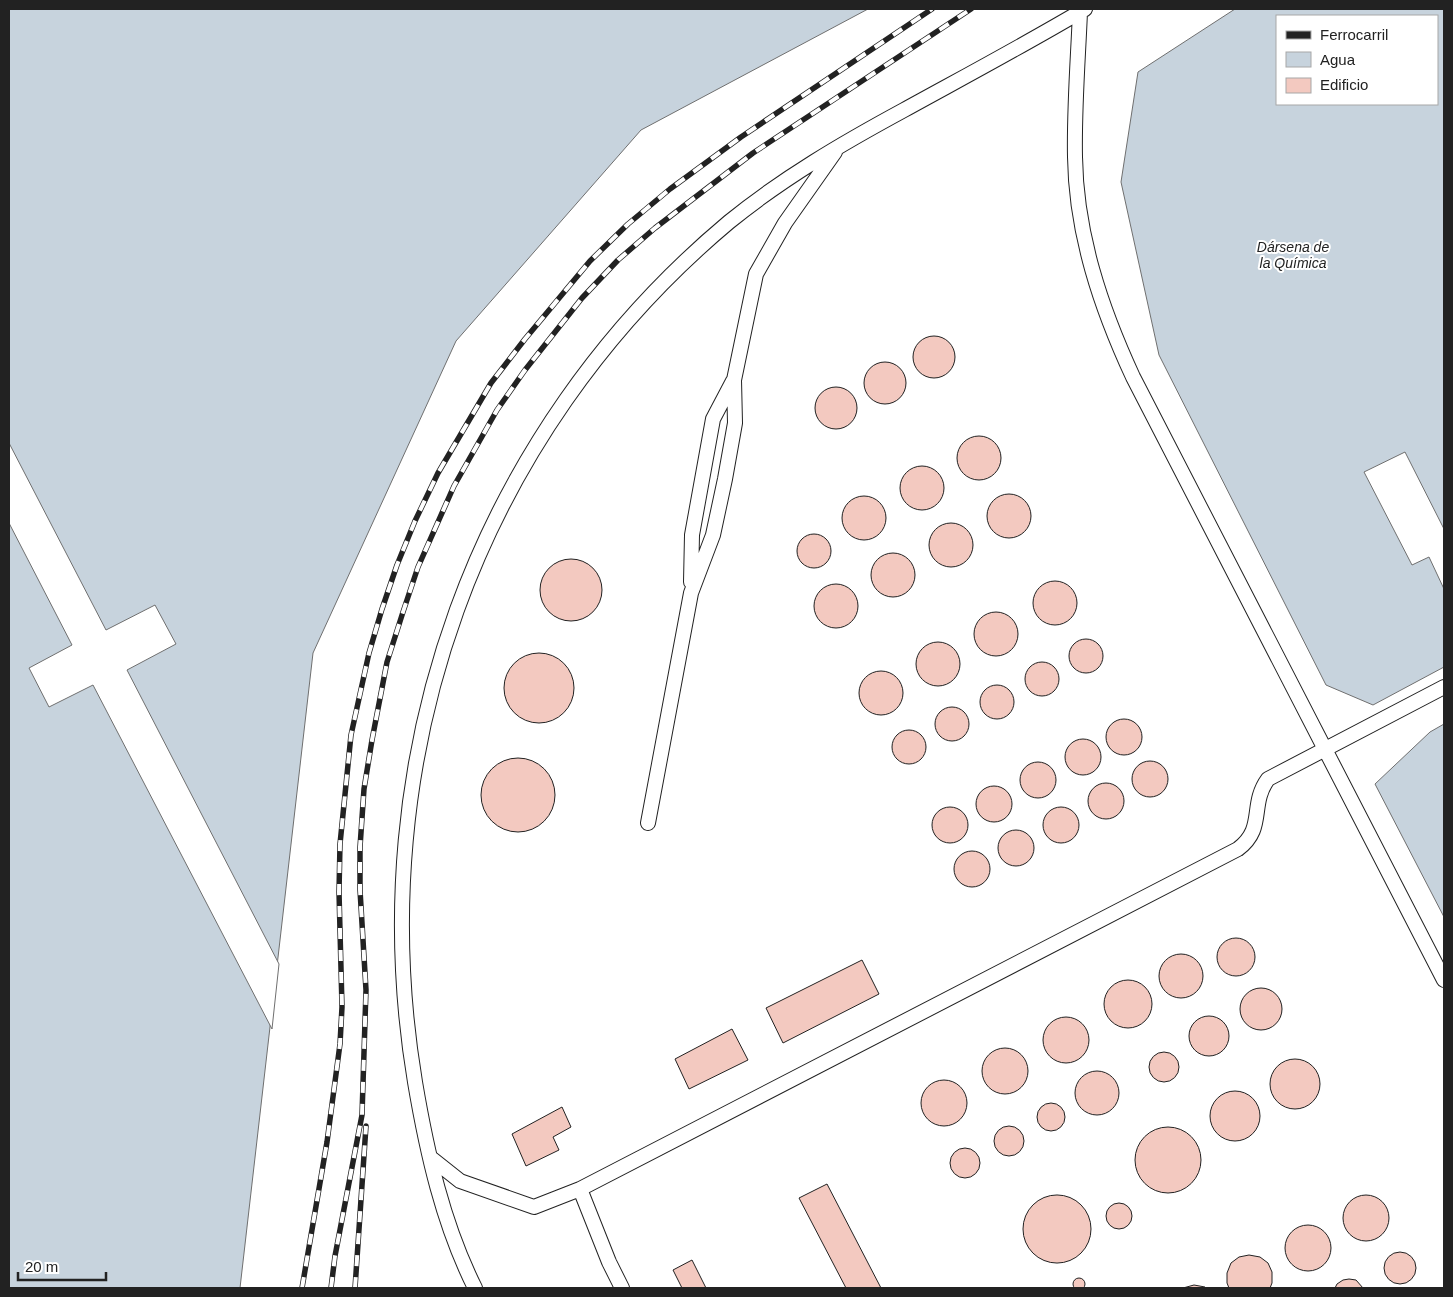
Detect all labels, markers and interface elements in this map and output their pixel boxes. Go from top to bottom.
legend [1276,15,1438,105]
text: Ferrocarril [1320,26,1388,43]
text: Agua [1320,51,1356,68]
text: Edificio [1320,76,1368,93]
water label: Dársena de la Química [1257,239,1329,271]
scale bar [18,1250,105,1282]
text: 20 m [25,1258,58,1275]

